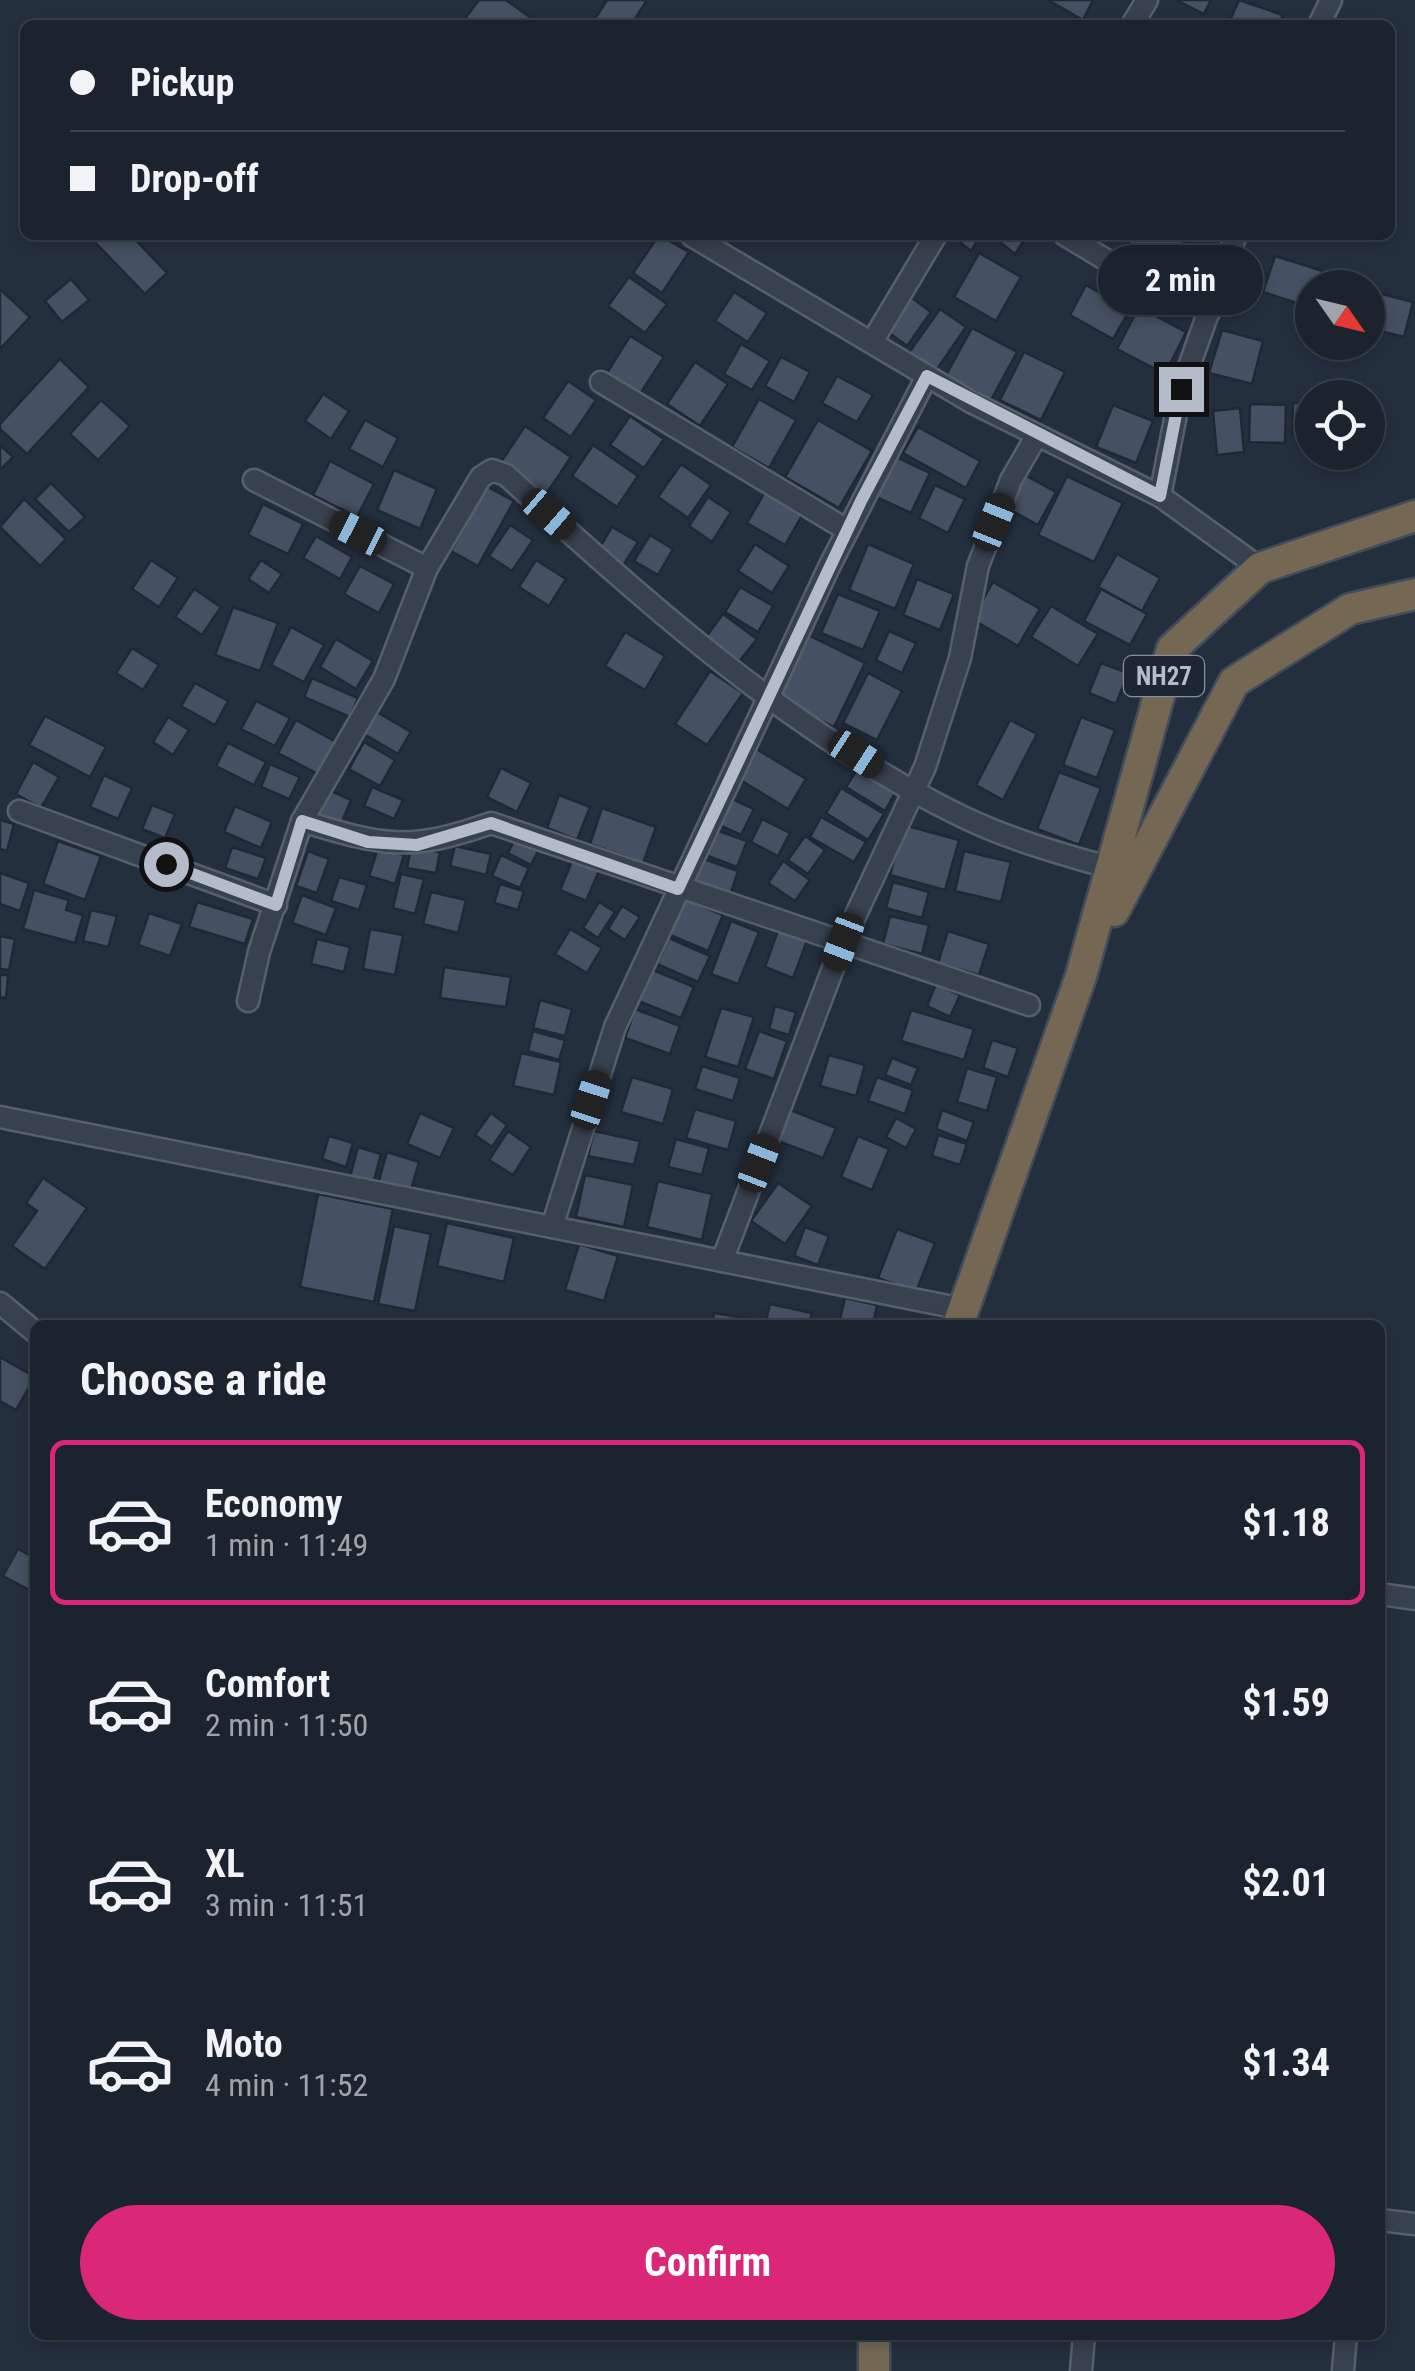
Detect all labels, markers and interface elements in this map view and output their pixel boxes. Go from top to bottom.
text: Pickup [130,61,234,105]
text: Drop-off [130,157,259,201]
callout: 2 min [1098,244,1264,314]
text: 2 min [1145,261,1216,299]
north arrow [1295,270,1385,360]
map controls [1295,270,1385,470]
route end [1159,367,1204,412]
button: locate [1295,380,1385,470]
car [517,483,581,545]
car [969,489,1019,555]
car [324,506,392,560]
road number: NH27 [1124,656,1204,696]
car [823,725,889,783]
route start [144,842,189,887]
car [818,909,868,975]
car [567,1067,615,1133]
car [734,1130,784,1196]
text: Choose a ride [80,1353,327,1406]
icon: car [85,1478,175,1568]
text: Economy [205,1482,342,1526]
text: $1.18 [1242,1501,1330,1545]
text: 1 min · 11:49 [205,1526,368,1564]
icon: car [85,1658,175,1748]
text: Comfort [205,1662,330,1706]
text: $1.59 [1242,1681,1330,1725]
text: 2 min · 11:50 [205,1706,368,1744]
icon: car [85,1838,175,1928]
text: XL [205,1842,244,1886]
text: $2.01 [1242,1861,1330,1905]
text: 3 min · 11:51 [205,1886,368,1924]
icon: car [85,2018,175,2108]
text: Moto [205,2022,283,2066]
text: $1.34 [1242,2041,1330,2085]
text: 4 min · 11:52 [205,2066,368,2104]
button: Confirm [80,2205,1335,2320]

